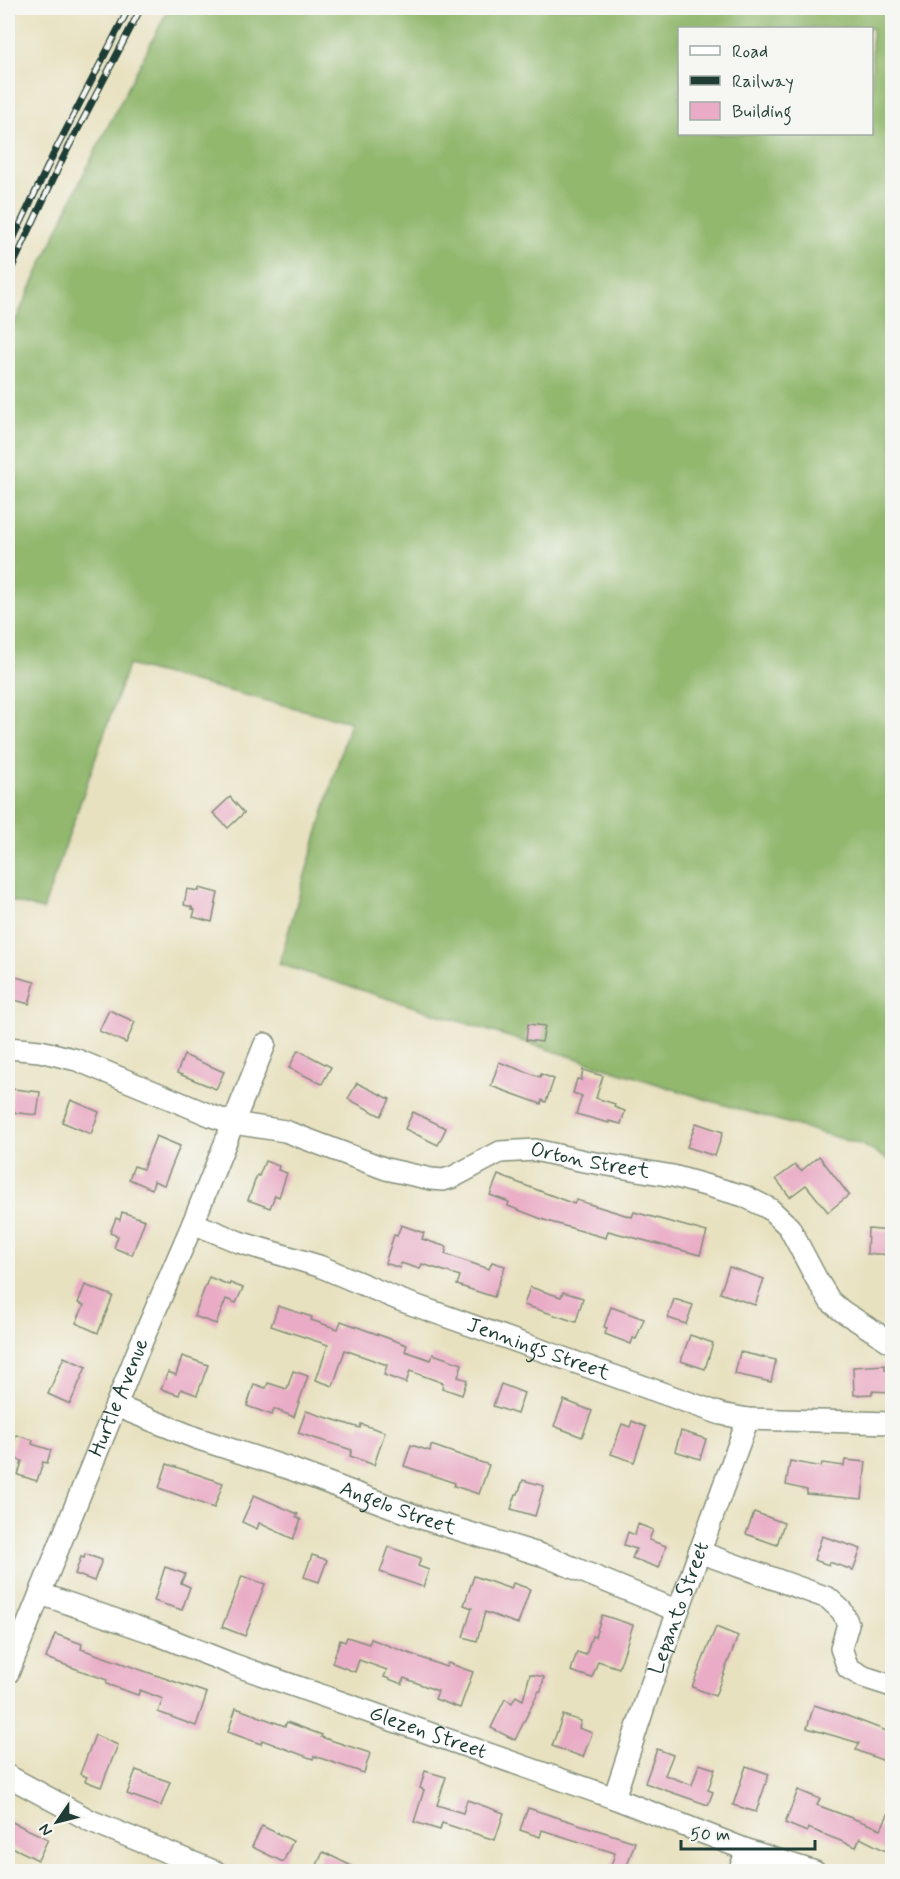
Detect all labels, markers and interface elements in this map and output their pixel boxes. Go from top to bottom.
legend [678,27,873,135]
text: Road [732,40,768,64]
text: Railway [732,70,794,94]
text: Building [732,100,792,126]
street label: Orton Street [528,1135,652,1186]
street label: Jennings Street [463,1311,614,1388]
street label: Hurtle Avenue [83,1334,156,1461]
street label: Angelo Street [336,1475,460,1542]
street label: Lepanto Street [642,1538,716,1678]
street label: Glezen Street [365,1699,491,1766]
north arrow [27,1792,87,1852]
scale bar [681,1813,814,1851]
text: N [34,1819,58,1840]
text: 50 m [690,1823,730,1847]

